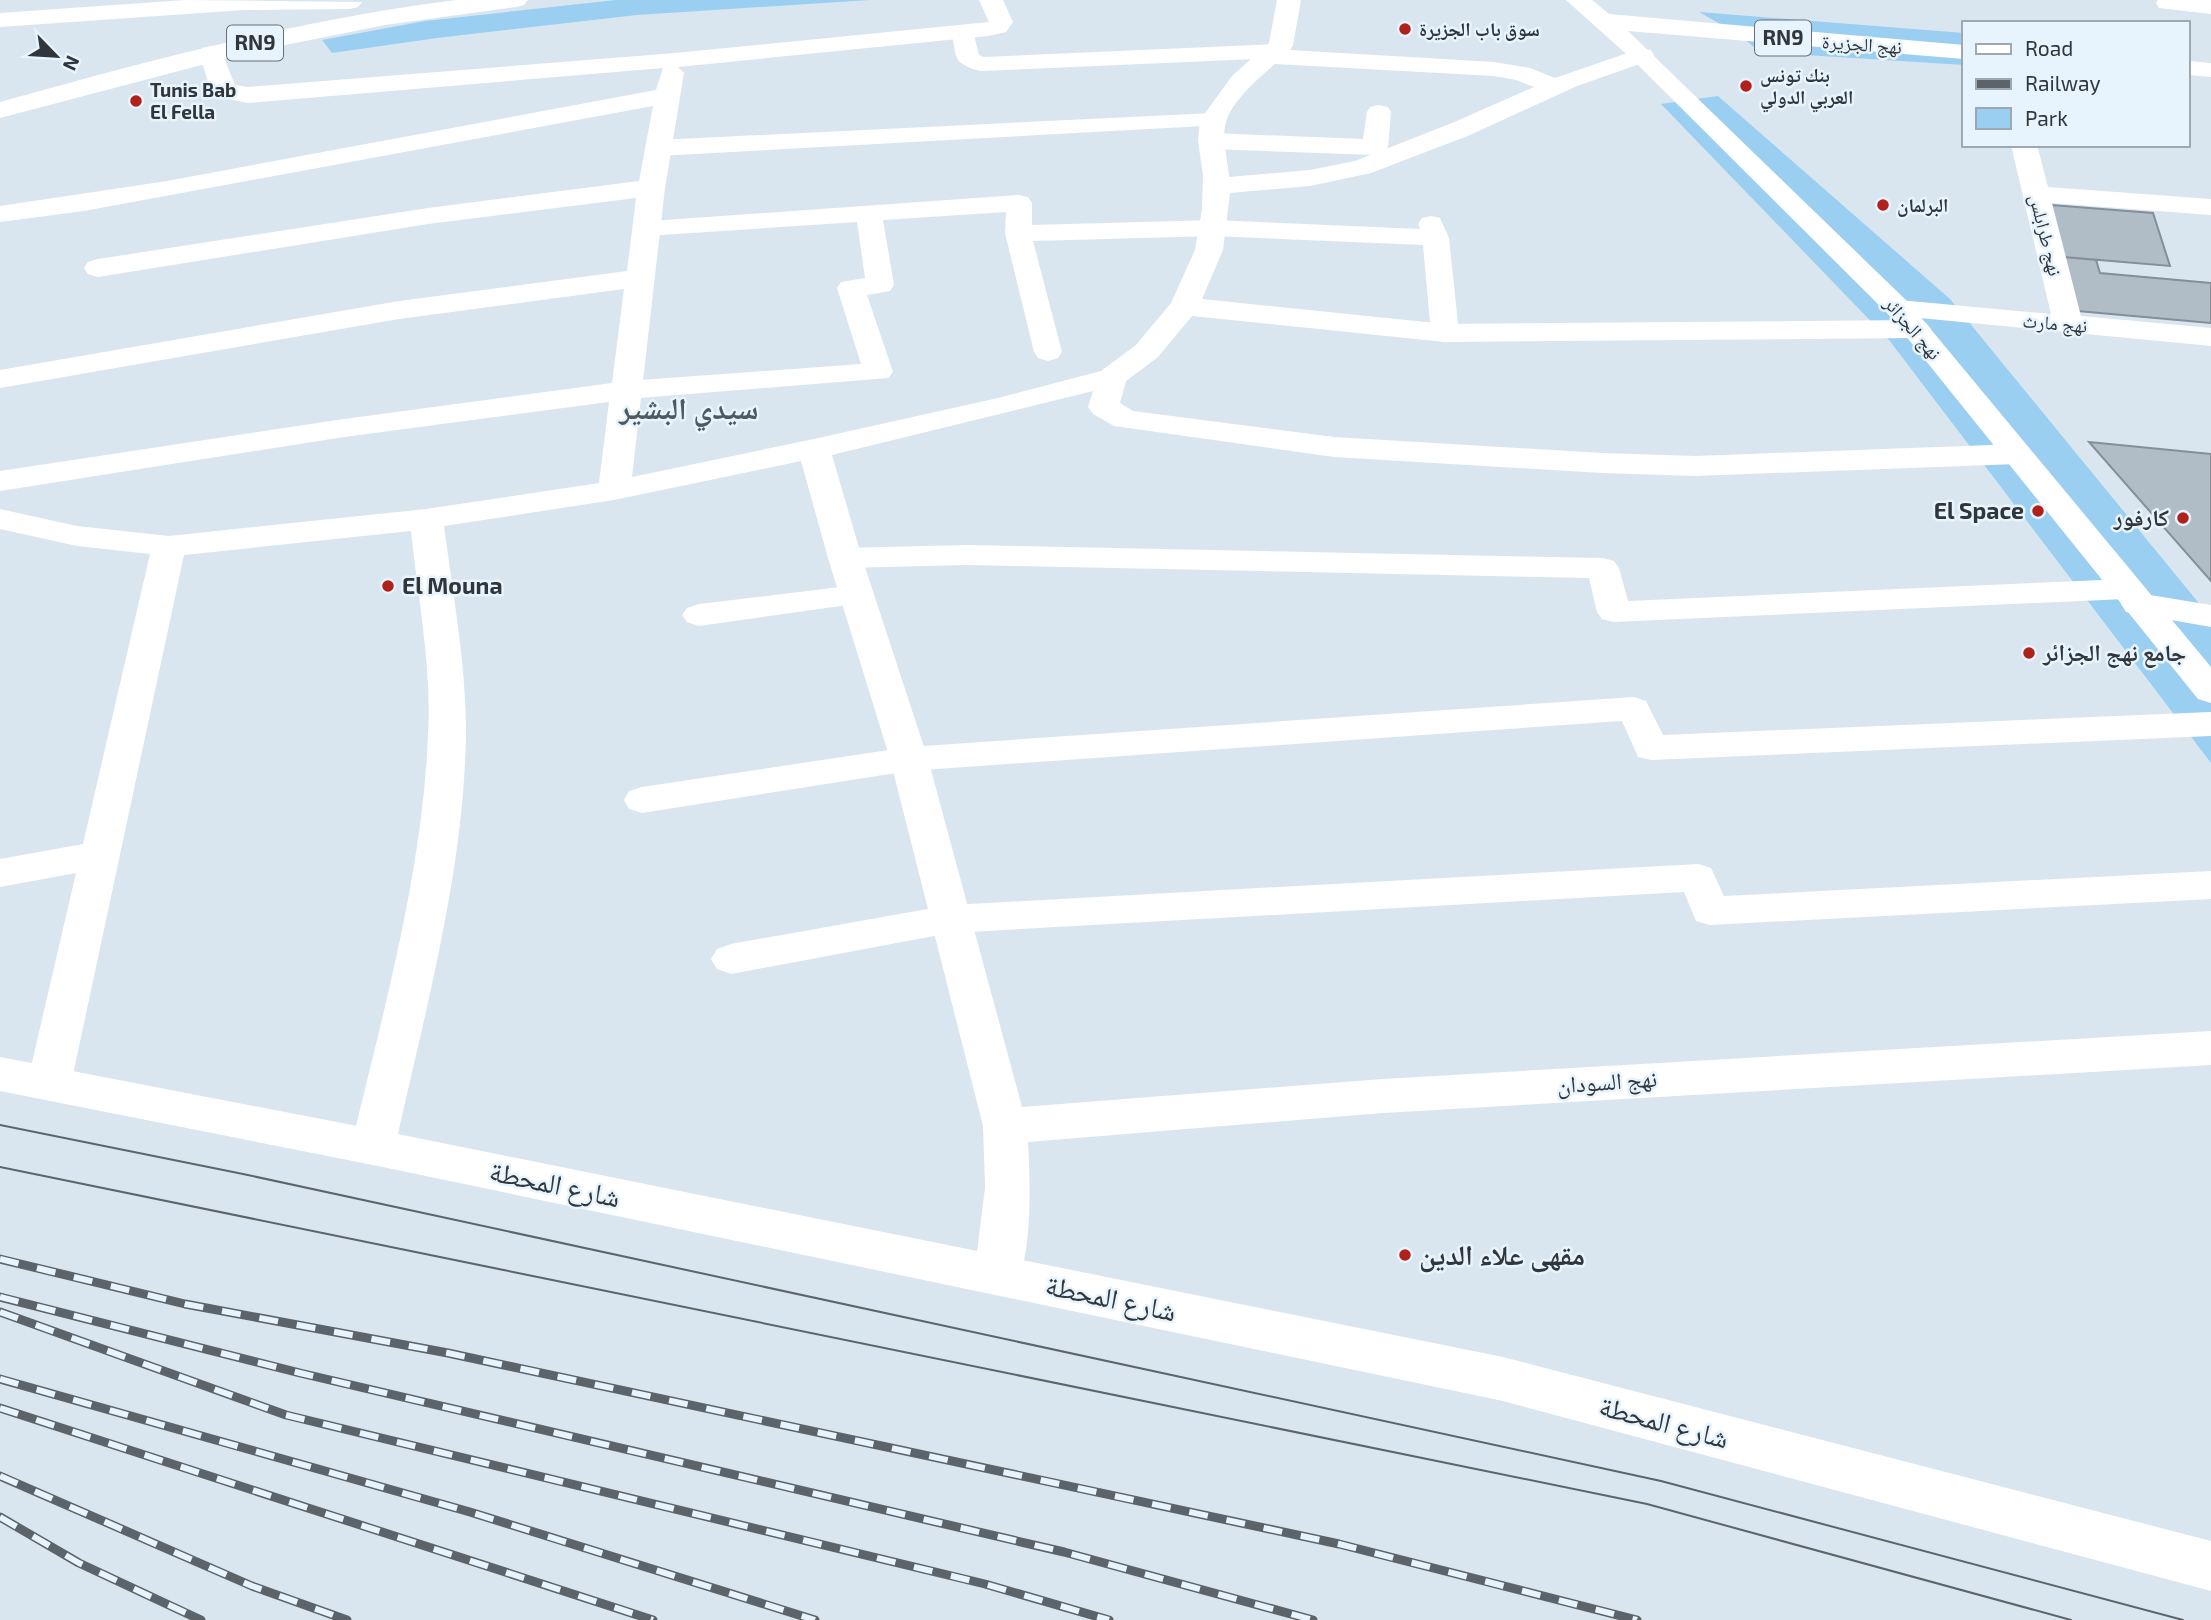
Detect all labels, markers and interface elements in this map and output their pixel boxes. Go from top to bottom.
place label: سوق باب الجزيرة [1419,17,1540,41]
road number: RN9 [1755,20,1811,56]
north arrow [21,21,91,91]
marker: سوق باب الجزيرة [1397,21,1413,37]
legend [1962,21,2190,147]
road number: RN9 [227,26,283,60]
street label: نهج الجزيرة [1821,29,1903,60]
text: Road [2025,35,2073,60]
text: N [59,52,85,74]
place label: بنك تونس العربي الدولي [1760,63,1853,113]
text: Railway [2025,70,2101,95]
place label: Tunis Bab El Fella [150,78,236,123]
marker: بنك تونس العربي الدولي [1738,78,1754,94]
marker: Tunis Bab El Fella [128,93,144,109]
text: Park [2025,105,2068,130]
street label: نهج طرابلس [2023,192,2068,279]
place label: البرلمان [1897,193,1949,217]
marker: البرلمان [1875,197,1891,213]
street label: نهج الجزائر [1878,291,1947,365]
street label: نهج مارث [2022,308,2088,339]
district label: سيدي البشير [617,389,759,432]
place label: El Space [1934,496,2024,524]
marker: El Space [2030,503,2046,519]
place label: كارفور [2113,503,2169,531]
marker: كارفور [2175,510,2191,526]
place label: El Mouna [402,571,503,599]
marker: El Mouna [380,578,396,594]
place label: جامع نهج الجزائر [2042,638,2186,668]
marker: جامع نهج الجزائر [2021,645,2037,661]
street label: نهج السودان [1556,1064,1658,1100]
street label: شارع المحطة [486,1153,624,1215]
place label: مقهى علاء الدين [1419,1237,1585,1273]
marker: مقهى علاء الدين [1397,1247,1413,1263]
street label: شارع المحطة [1042,1267,1180,1329]
street label: شارع المحطة [1595,1387,1733,1457]

